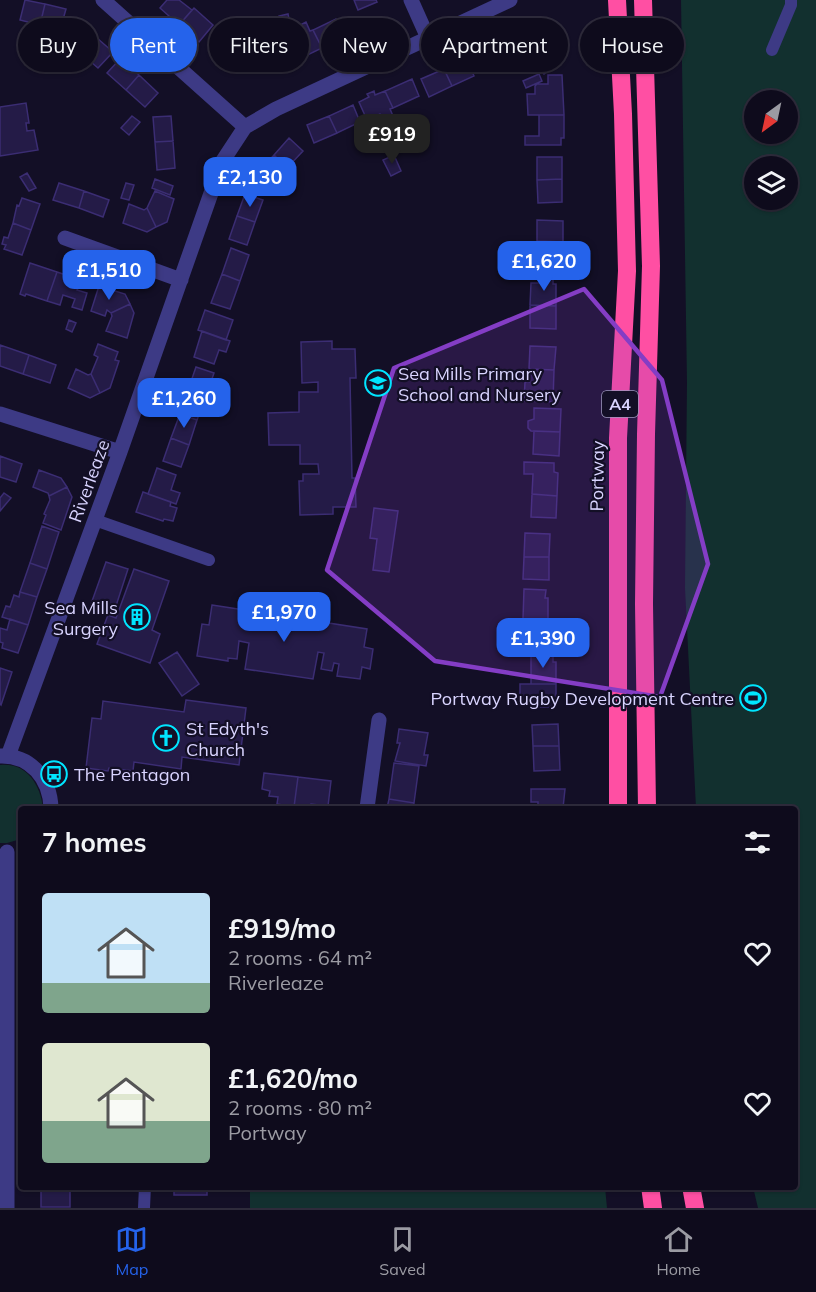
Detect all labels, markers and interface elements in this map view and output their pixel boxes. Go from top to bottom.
chip: Buy [18,18,98,72]
chip: Rent [110,18,197,72]
chip: Filters [209,18,309,72]
chip: New [321,18,409,72]
chip: Apartment [421,18,568,72]
chip: House [580,18,684,72]
north arrow [744,90,798,144]
map controls [744,90,798,210]
pin: £919 [356,114,428,165]
text: £919 [368,121,416,146]
button: layers [744,156,798,210]
pin: £2,130 [201,157,299,208]
text: £2,130 [218,164,282,189]
pin: £1,620 [495,241,593,292]
text: £1,620 [512,248,576,273]
pin: £1,510 [60,250,158,301]
text: £1,510 [77,257,141,282]
place label: Sea Mills Primary School and Nursery [398,362,561,406]
school or university icon: Sea Mills Primary School and Nursery [363,368,393,398]
pin: £1,260 [135,378,233,429]
text: £1,260 [152,385,216,410]
road number: A4 [602,391,638,417]
street label: Riverleaze [63,437,115,525]
street label: Portway [585,440,609,512]
pin: £1,970 [235,592,333,643]
place label: Sea Mills Surgery [44,596,118,640]
text: £1,970 [252,599,316,624]
building icon: Sea Mills Surgery [122,602,152,632]
pin: £1,390 [494,618,592,669]
text: £1,390 [511,625,575,650]
sports icon: Portway Rugby Development Centre [738,683,768,713]
place label: Portway Rugby Development Centre [431,687,734,710]
place label: St Edyth's Church [186,717,269,761]
church icon: St Edyth's Church [151,723,181,753]
bus stop icon: The Pentagon [39,759,69,789]
place label: The Pentagon [74,763,190,786]
text: 7 homes [42,826,146,859]
icon: filters [741,826,774,859]
text: £919/mo [228,912,336,945]
icon: home [90,917,162,989]
icon: heart [741,937,774,970]
text: 2 rooms · 64 m² [228,945,372,970]
text: Riverleaze [228,970,324,995]
text: £1,620/mo [228,1062,358,1095]
icon: home [90,1067,162,1139]
icon: heart [741,1087,774,1120]
text: 2 rooms · 80 m² [228,1095,372,1120]
text: Portway [228,1120,307,1145]
tab: Map [115,1223,148,1279]
tab: Saved [379,1223,426,1279]
tab: Home [656,1223,701,1279]

